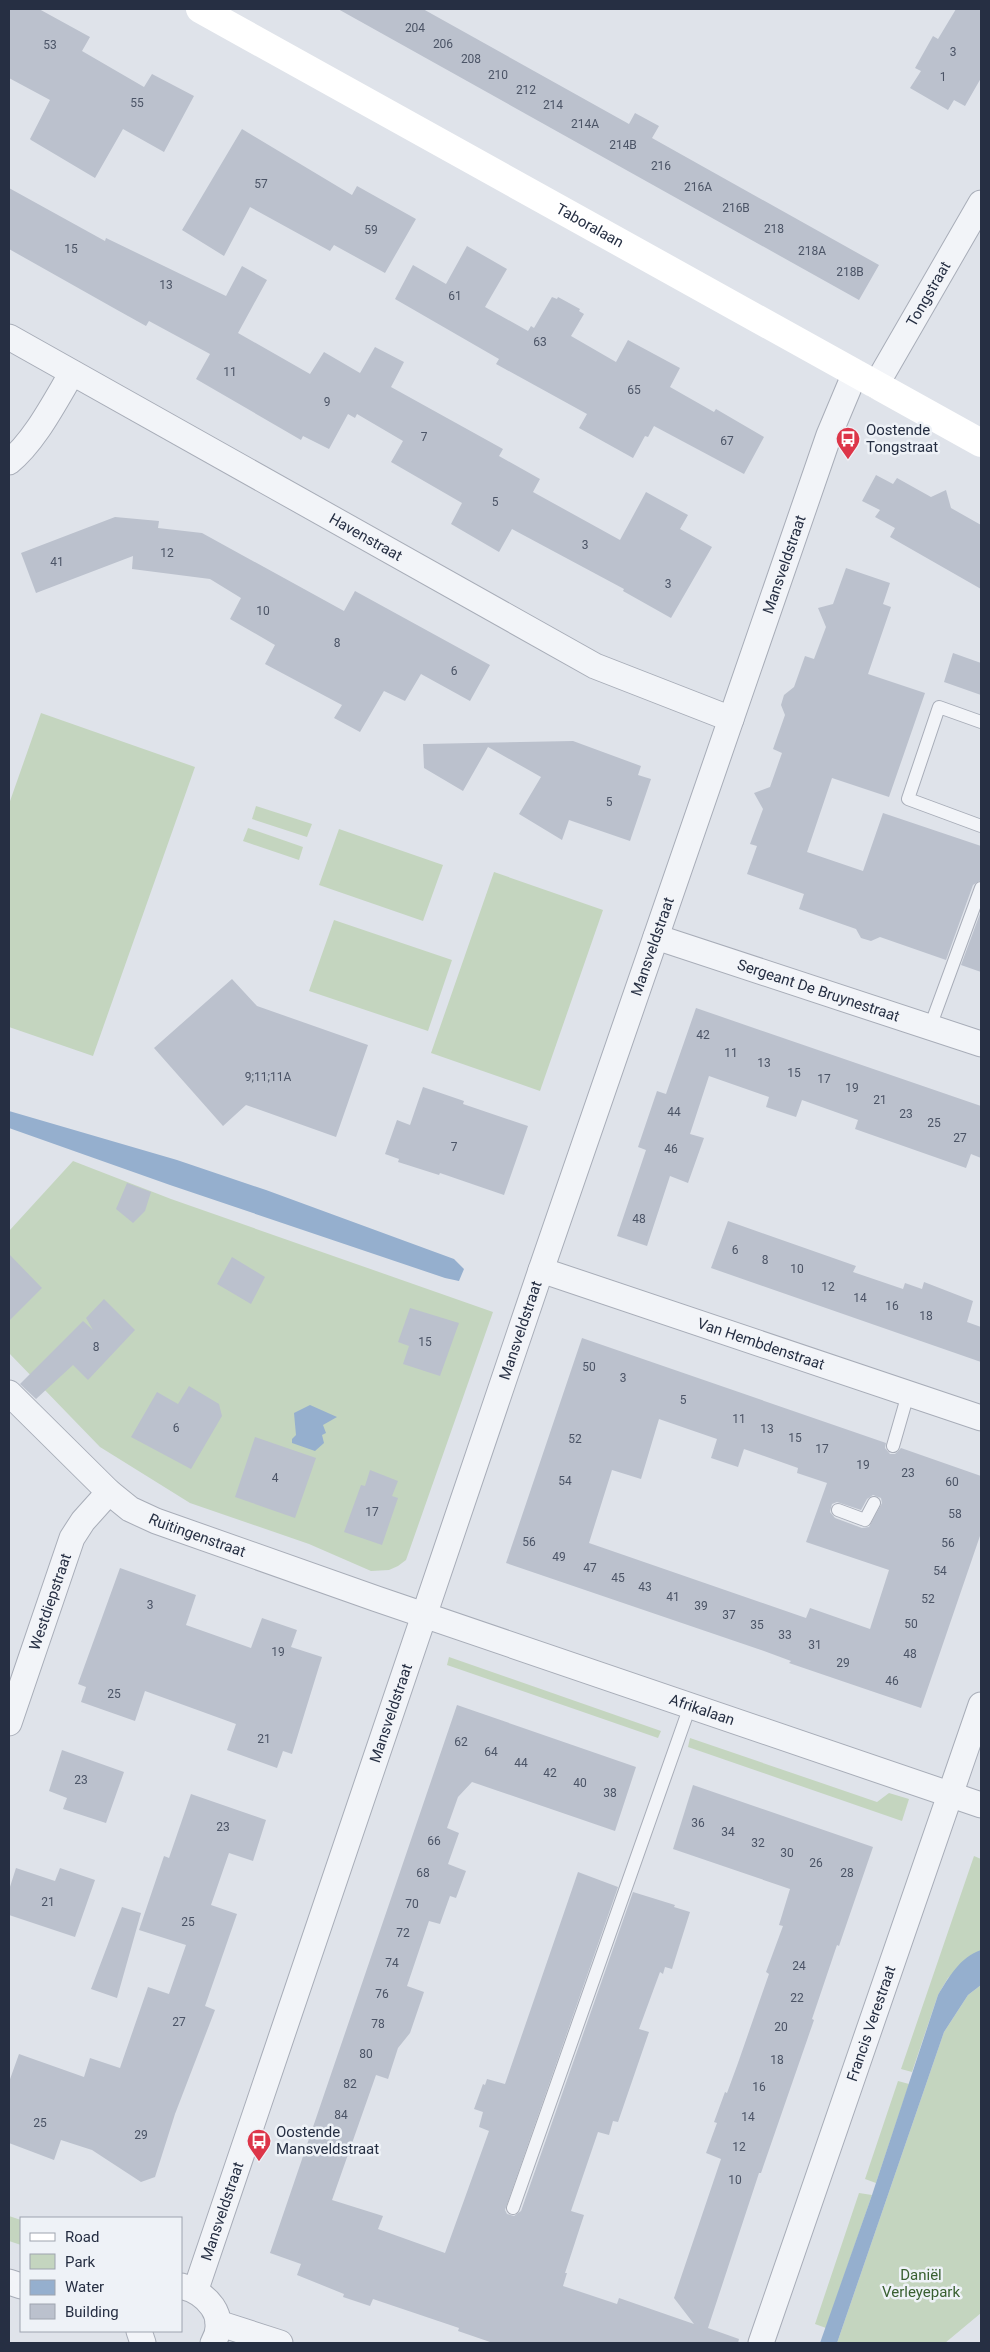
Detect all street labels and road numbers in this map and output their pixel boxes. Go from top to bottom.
street label: Taboralaan [553,200,627,252]
street label: Tongstraat [903,258,954,330]
street label: Havenstraat [326,510,405,565]
street label: Mansveldstraat [759,513,810,616]
street label: Mansveldstraat [627,895,678,998]
street label: Sergeant De Bruynestraat [735,955,902,1026]
street label: Mansveldstraat [495,1279,546,1382]
street label: Van Hembdenstraat [695,1314,827,1374]
street label: Ruitingenstraat [146,1510,248,1561]
street label: Westdiepstraat [25,1551,75,1653]
street label: Mansveldstraat [366,1661,416,1765]
street label: Afrikalaan [667,1690,737,1729]
street label: Francis Verestraat [843,1963,899,2084]
street label: Mansveldstraat [197,2159,247,2263]

